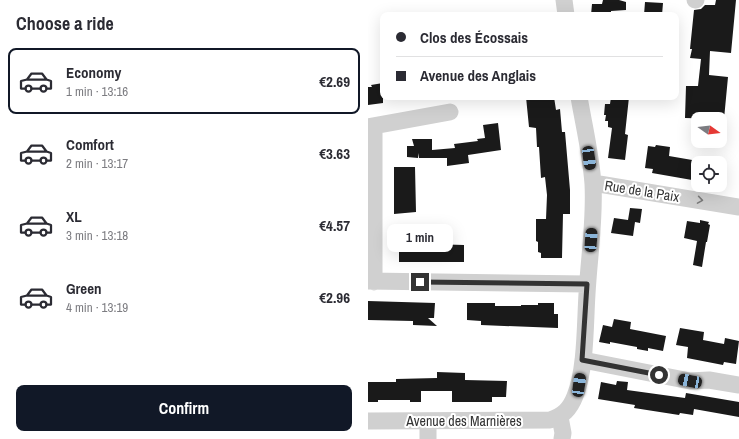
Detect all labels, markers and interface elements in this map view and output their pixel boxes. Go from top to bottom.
text: Choose a ride [16,11,114,36]
text: Clos des Écossais [420,27,528,48]
text: Economy [66,62,121,83]
icon: car [18,63,54,99]
text: Avenue des Anglais [420,65,536,86]
text: €2.69 [319,71,350,92]
text: 1 min · 13:16 [66,83,128,100]
north arrow [691,112,727,148]
map controls [691,112,727,192]
text: Comfort [66,134,114,155]
icon: car [18,135,54,171]
text: €3.63 [319,143,350,164]
car [581,145,597,171]
text: 2 min · 13:17 [66,155,128,172]
button: locate [691,156,727,192]
street label: Rue de la Paix [603,176,681,206]
one-way arrow [697,195,703,204]
text: XL [66,206,82,227]
icon: car [18,207,54,243]
text: €4.57 [319,215,350,236]
callout: 1 min [387,224,453,252]
text: 3 min · 13:18 [66,227,128,244]
car [584,228,598,252]
text: 1 min [406,229,434,246]
route end [411,273,429,291]
text: Green [66,278,102,299]
icon: car [18,279,54,315]
text: €2.96 [319,287,350,308]
text: 4 min · 13:19 [66,299,128,316]
route start [650,366,668,384]
car [571,372,587,398]
car [677,373,703,389]
button: Confirm [16,385,352,431]
street label: Avenue des Marnières [405,412,522,430]

